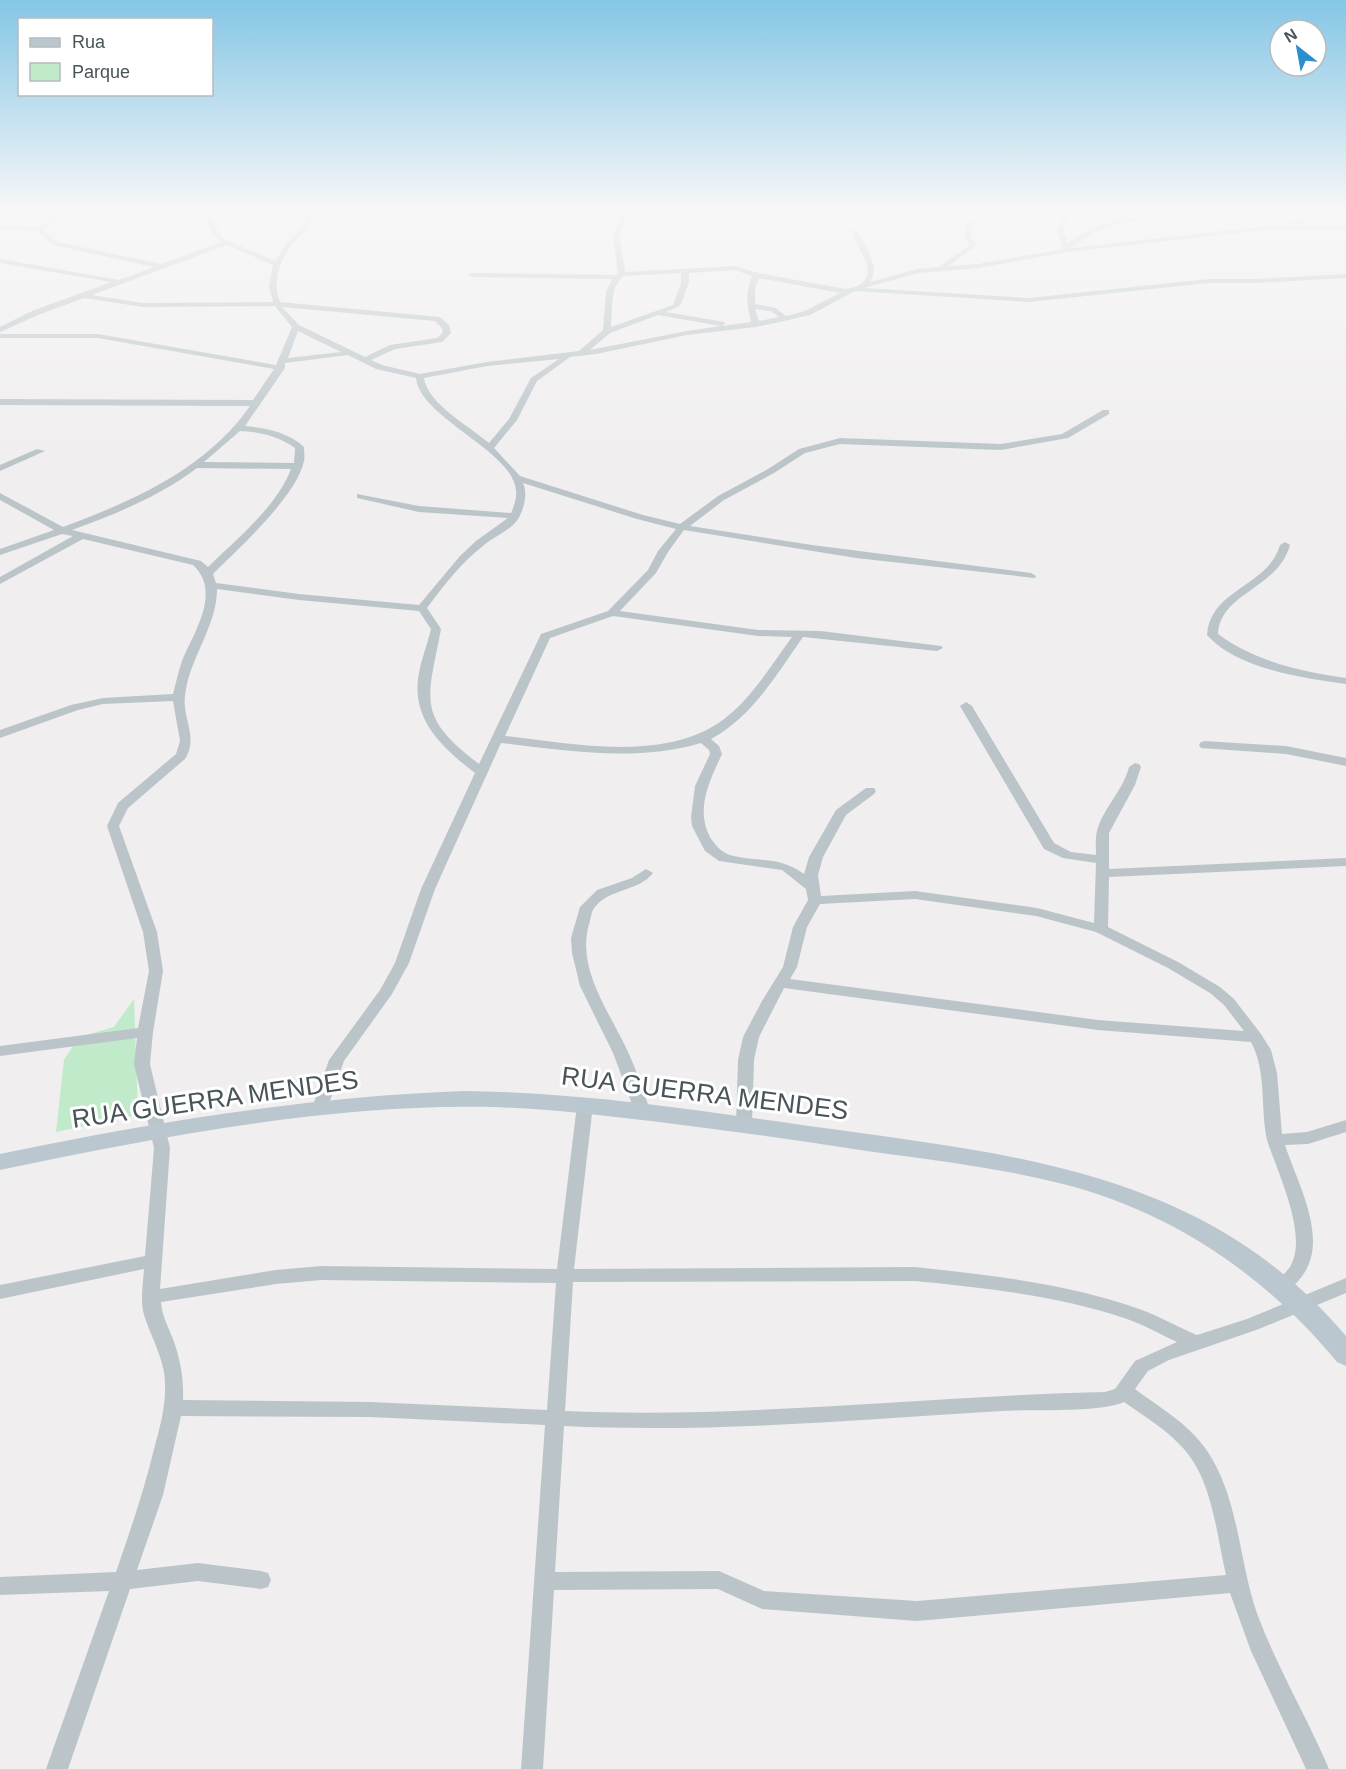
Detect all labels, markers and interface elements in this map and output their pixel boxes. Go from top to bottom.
legend [18,18,213,96]
north arrow [1268,18,1328,78]
text: N [1281,25,1300,46]
text: Rua [72,32,106,52]
text: Parque [72,62,130,82]
street label: RUA GUERRA MENDES [560,1061,850,1125]
street label: RUA GUERRA MENDES [70,1064,360,1134]

